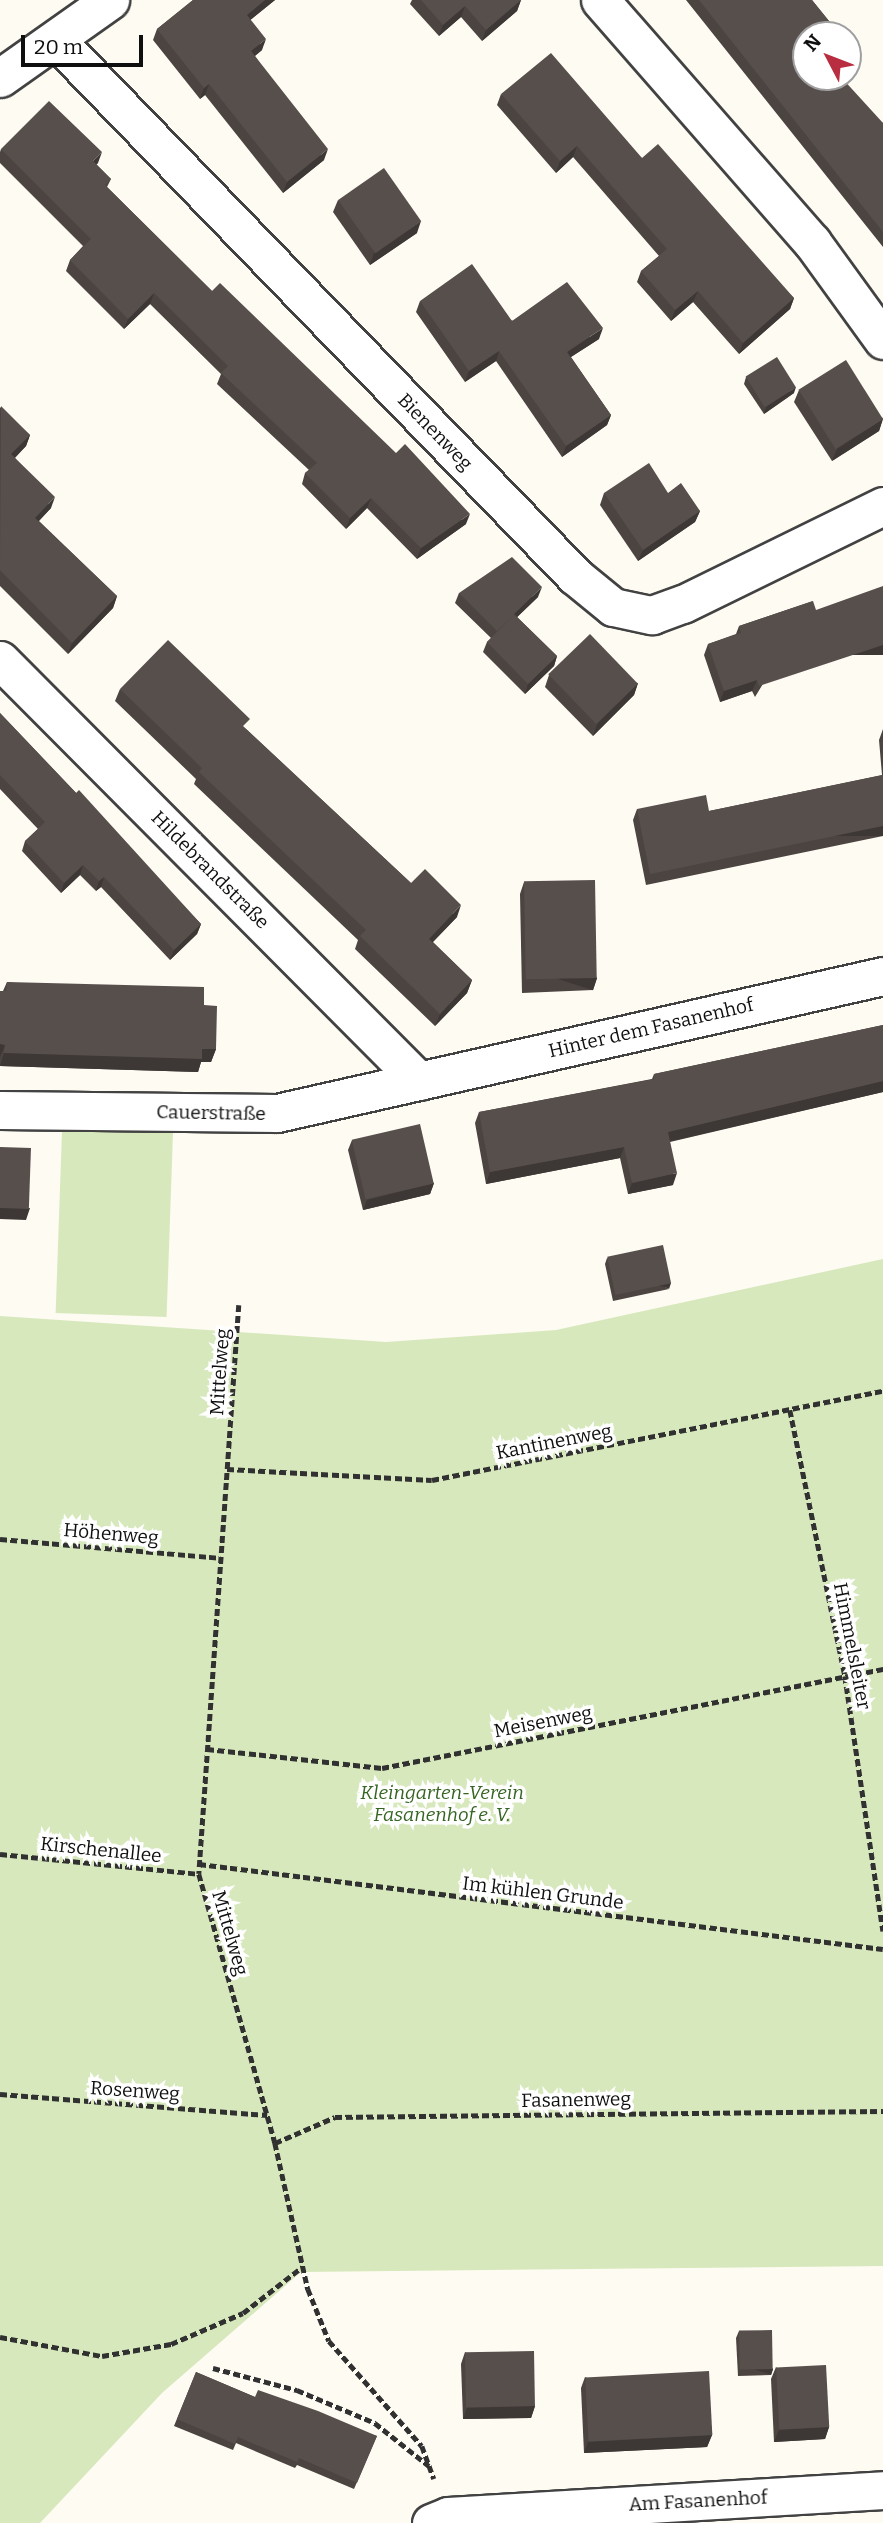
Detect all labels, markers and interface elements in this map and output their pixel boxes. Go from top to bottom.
scale bar [24,21,147,65]
north arrow [792,21,862,91]
text: N [799,30,826,56]
text: 20 m [34,34,83,60]
street label: Bienenweg [393,389,477,475]
street label: Hildebrandstraße [146,806,274,934]
street label: Hinter dem Fasanenhof [546,993,756,1063]
street label: Cauerstraße [156,1101,266,1125]
street label: Mittelweg [206,1328,234,1416]
street label: Kantinenweg [494,1420,614,1464]
street label: Höhenweg [63,1518,159,1550]
street label: Himmelsleiter [829,1581,875,1711]
street label: Meisenweg [492,1701,594,1743]
park label: Kleingarten-Verein Fasanenhof e. V. [360,1782,524,1826]
street label: Kirschenallee [39,1832,163,1868]
street label: Im kühlen Grunde [461,1872,625,1914]
street label: Mittelweg [207,1888,253,1978]
street label: Rosenweg [89,2076,181,2106]
street label: Fasanenweg [521,2088,631,2112]
street label: Am Fasanenhof [628,2486,768,2516]

